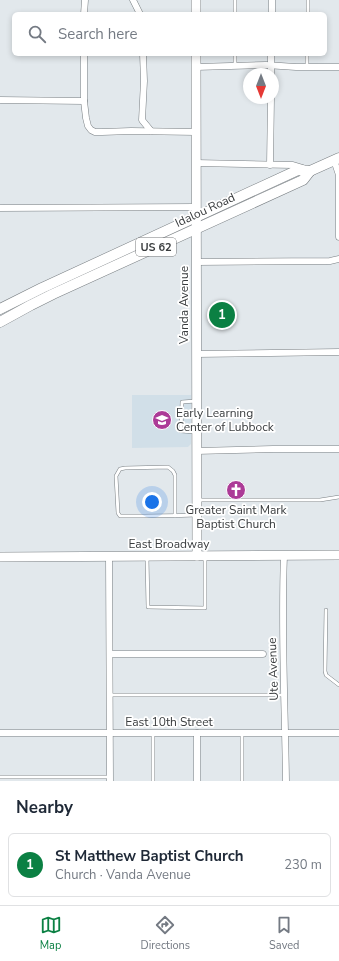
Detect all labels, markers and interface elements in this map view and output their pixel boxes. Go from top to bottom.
search box [12,12,327,56]
icon: search [26,23,48,45]
text: Search here [58,24,138,44]
north arrow [243,68,279,104]
street label: Idalou Road [172,189,238,231]
road number: US 62 [136,238,176,256]
street label: Vanda Avenue [176,266,192,345]
pin: 1 [209,300,235,330]
place label: Early Learning Center of Lubbock [176,405,275,435]
school or university icon: Early Learning Center of Lubbock [151,409,173,431]
church icon: Greater Saint Mark Baptist Church [225,479,247,501]
your location [142,492,162,512]
place label: Greater Saint Mark Baptist Church [185,502,288,532]
street label: East Broadway [128,536,210,552]
street label: Ute Avenue [264,637,282,701]
street label: East 10th Street [125,714,214,730]
text: Nearby [16,796,73,819]
text: St Matthew Baptist Church [55,846,244,866]
text: 1 [26,856,34,874]
text: 230 m [284,856,322,874]
text: Church · Vanda Avenue [55,866,191,884]
tab: Map [40,914,62,953]
tab: Directions [141,914,190,953]
tab: Saved [269,914,299,953]

